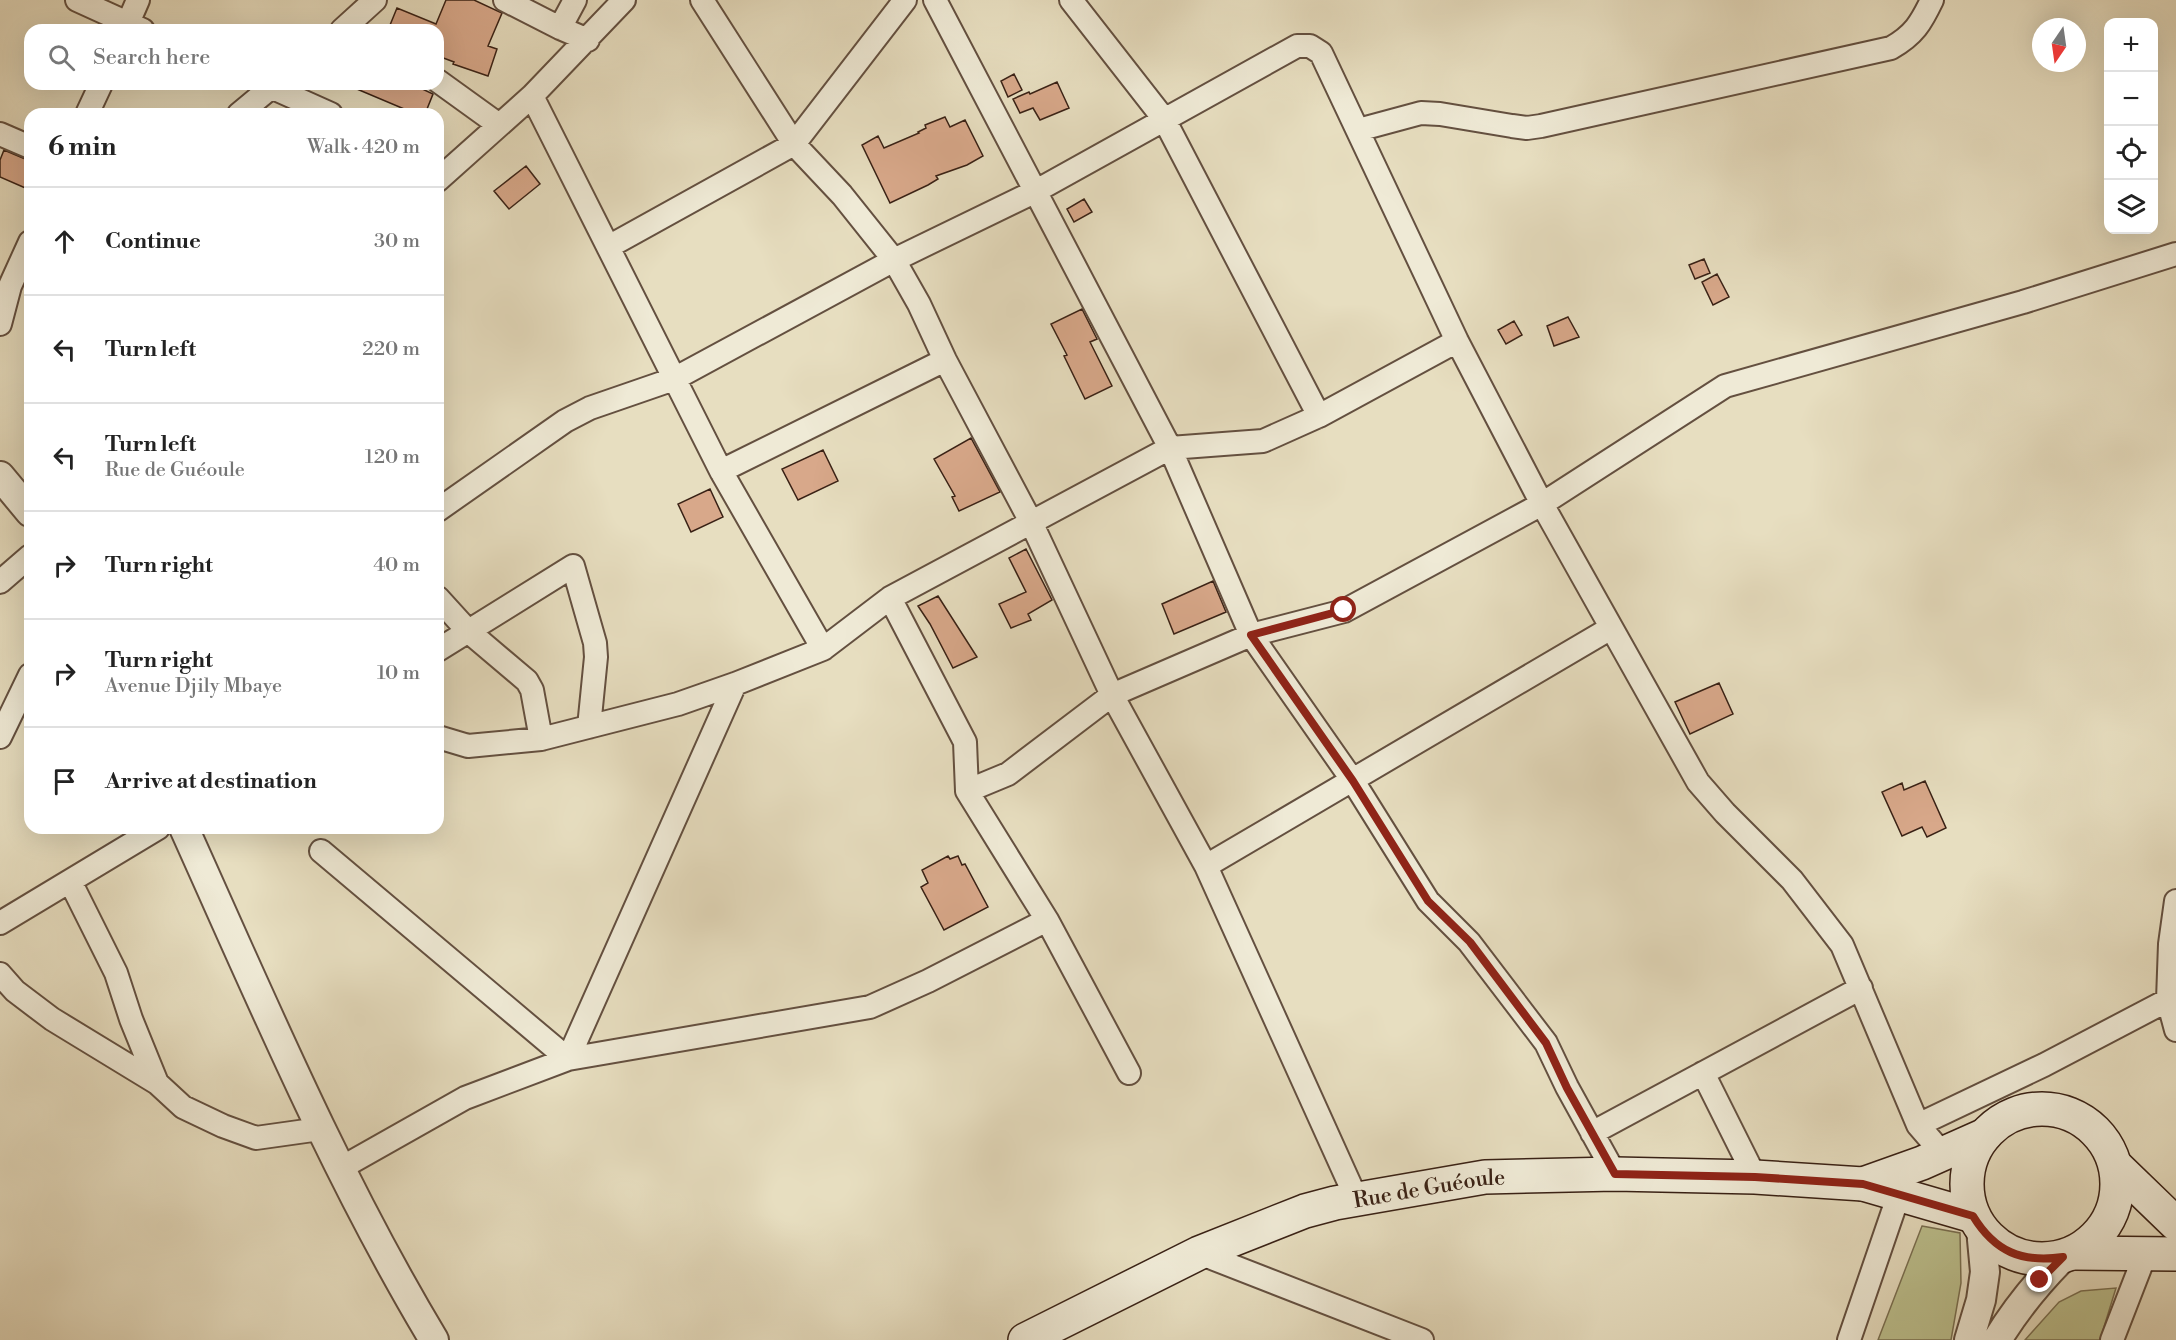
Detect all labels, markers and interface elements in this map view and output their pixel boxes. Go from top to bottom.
north arrow [2032,18,2086,72]
map controls [2104,18,2158,234]
button: + [2104,18,2158,72]
search box [24,24,444,90]
icon: search [45,41,78,74]
text: Search here [93,44,210,71]
button: − [2104,72,2158,126]
button: locate [2104,126,2158,180]
text: 6 min [48,131,116,163]
text: Walk · 420 m [307,135,420,160]
button: layers [2104,180,2158,234]
icon: ahead [48,225,81,258]
text: Continue [105,228,201,255]
text: 30 m [374,229,420,254]
icon: left [48,333,81,366]
text: Turn left [105,336,196,363]
text: 220 m [362,337,420,362]
text: Turn left [105,431,196,458]
icon: left [48,441,81,474]
text: 120 m [365,445,420,470]
text: Rue de Guéoule [105,458,245,483]
icon: right [48,549,81,582]
text: Turn right [105,552,213,579]
text: 40 m [373,553,420,578]
route start [1330,596,1356,622]
text: Turn right [105,647,213,674]
icon: right [48,657,81,690]
text: 10 m [377,661,420,686]
text: Avenue Djily Mbaye [105,674,282,699]
icon: arrive [48,765,81,798]
text: Arrive at destination [105,768,317,795]
street label: Rue de Guéoule [1351,1165,1506,1215]
route end [2026,1266,2052,1292]

